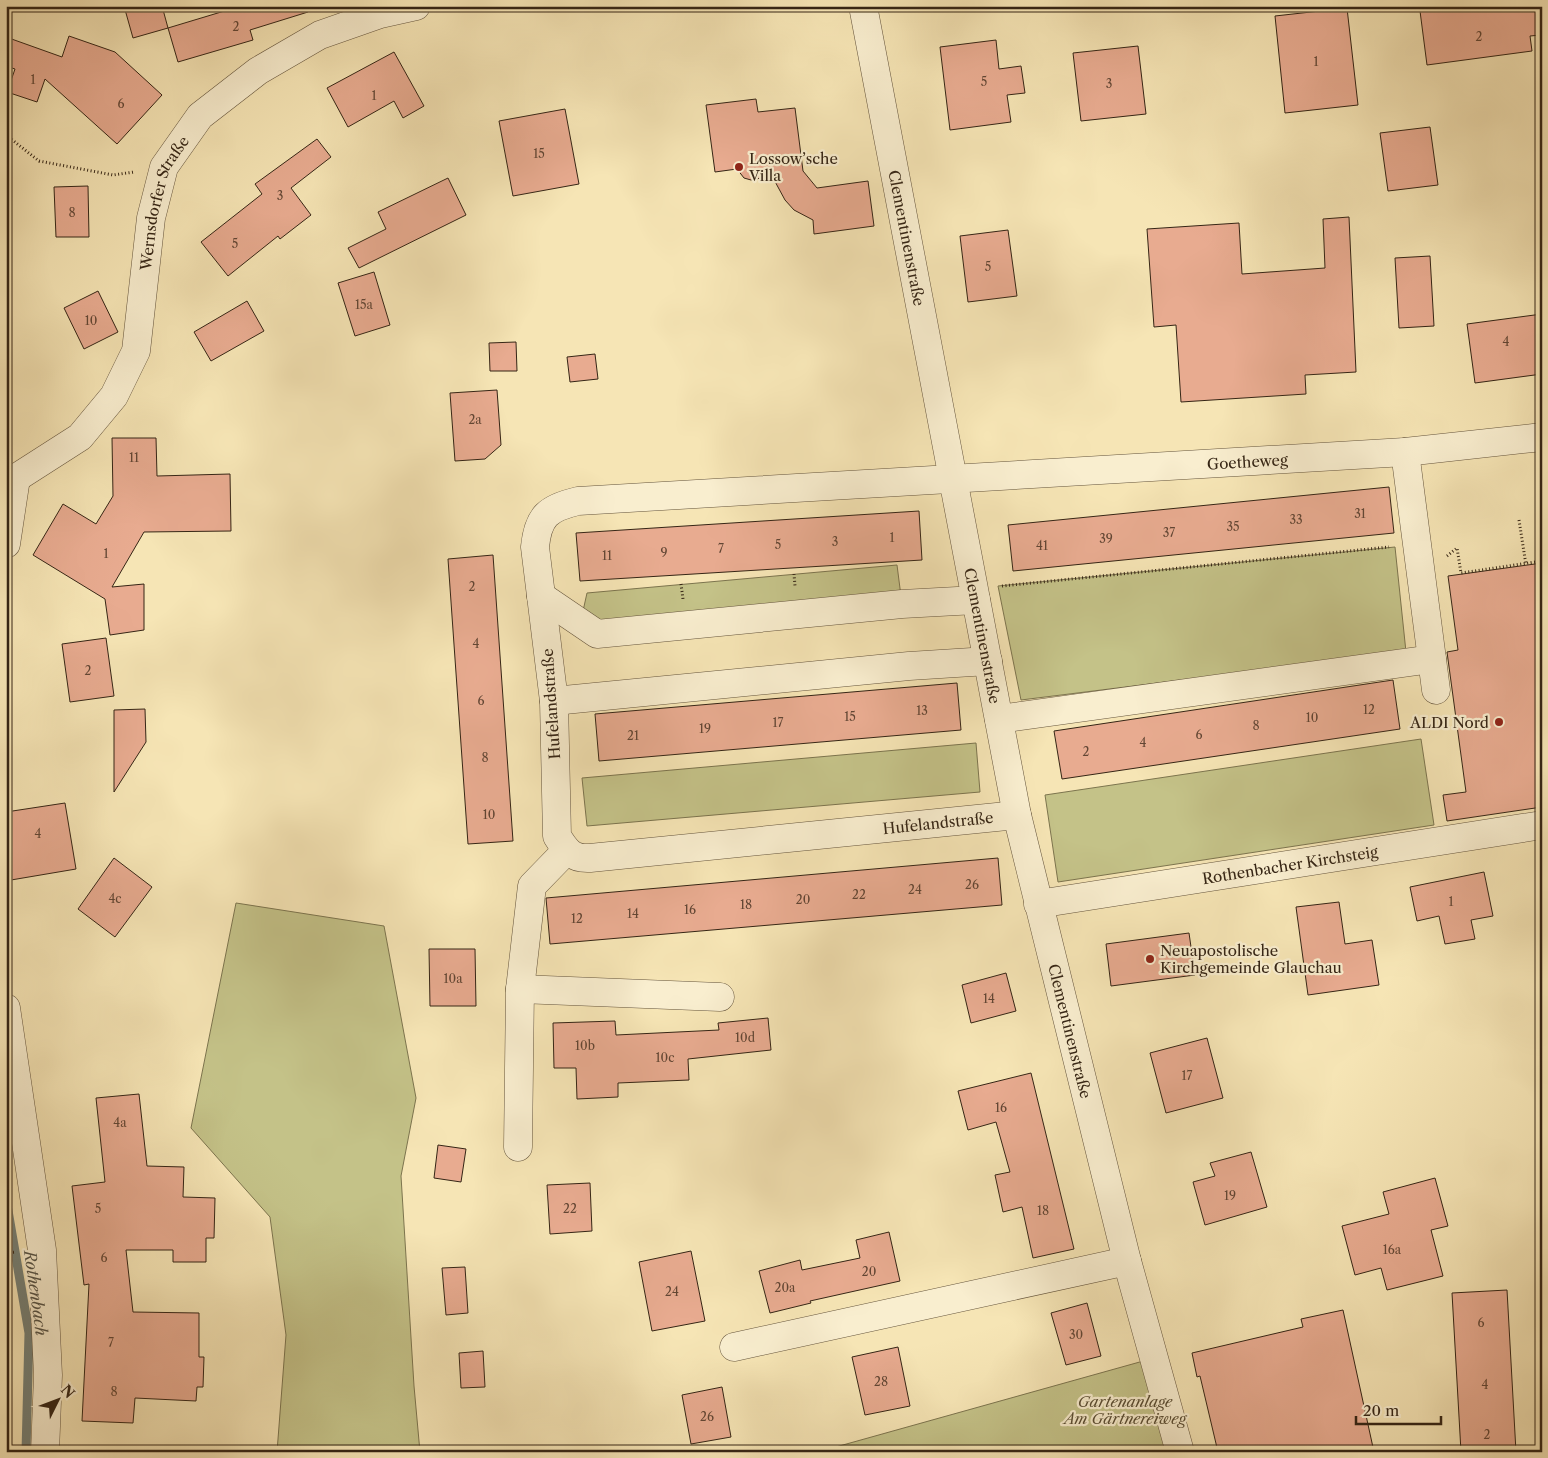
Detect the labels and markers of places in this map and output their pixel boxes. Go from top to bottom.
place label: Lossow’sche Villa [748,149,838,185]
marker: Lossow’sche Villa [733,161,745,173]
place label: ALDI Nord [1409,713,1489,732]
marker: ALDI Nord [1493,716,1505,728]
place label: Neuapostolische Kirchgemeinde Glauchau [1160,941,1342,977]
marker: Neuapostolische Kirchgemeinde Glauchau [1144,953,1156,965]

